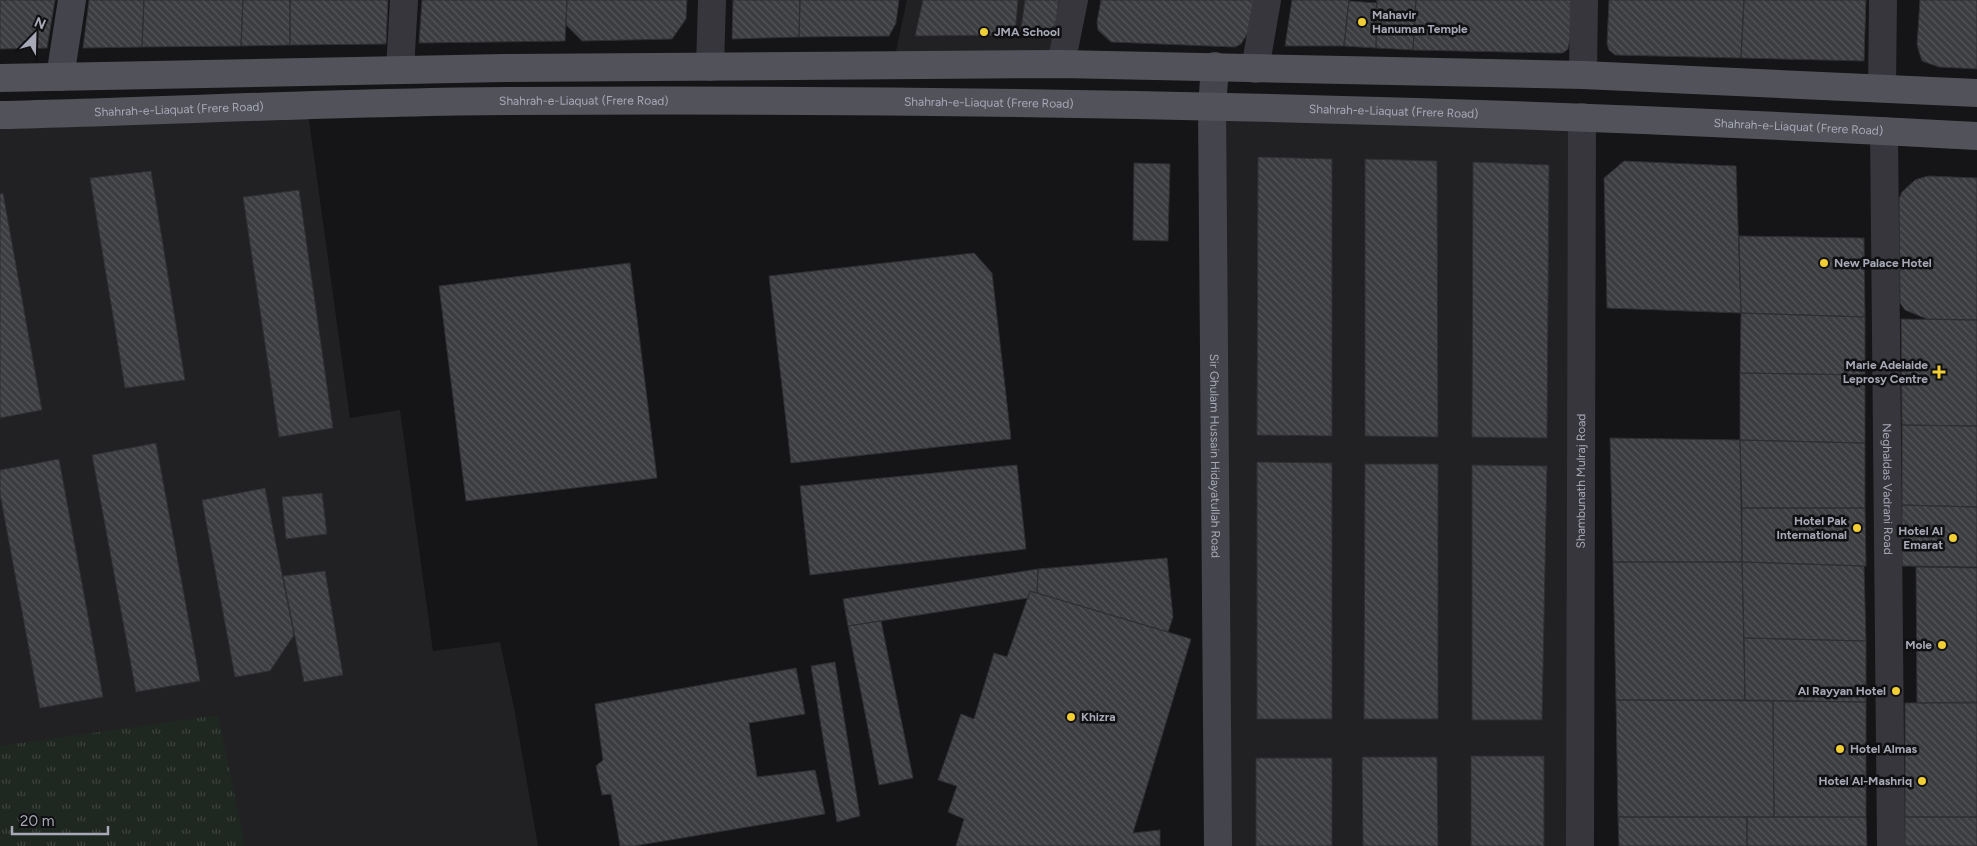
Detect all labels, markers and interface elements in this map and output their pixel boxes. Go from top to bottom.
place label: Mahavir Hanuman Temple [1372,8,1468,36]
north arrow [10,10,60,60]
text: N [32,14,48,33]
marker: Mahavir Hanuman Temple [1356,16,1368,28]
place label: JMA School [994,25,1060,39]
marker: JMA School [978,26,990,38]
street label: Shahrah-e-Liaquat (Frere Road) [499,94,669,108]
street label: Shahrah-e-Liaquat (Frere Road) [904,95,1074,111]
street label: Shahrah-e-Liaquat (Frere Road) [94,100,264,119]
street label: Shahrah-e-Liaquat (Frere Road) [1309,102,1479,121]
street label: Shahrah-e-Liaquat (Frere Road) [1713,116,1883,138]
place label: New Palace Hotel [1834,256,1932,270]
marker: New Palace Hotel [1818,257,1830,269]
street label: Sir Ghulam Hussain Hidayatullah Road [1207,354,1223,558]
place label: Marie Adelaide Leprosy Centre [1843,358,1928,386]
marker: Marie Adelaide Leprosy Centre [1932,365,1946,379]
street label: Shambunath Mulraj Road [1574,414,1588,548]
street label: Neghaldas Vadrani Road [1880,423,1895,555]
place label: Hotel Pak International [1776,514,1848,542]
marker: Hotel Pak International [1851,522,1863,534]
place label: Hotel Al Emarat [1898,524,1943,552]
marker: Hotel Al Emarat [1947,532,1959,544]
place label: Mole [1905,638,1932,652]
marker: Mole [1936,639,1948,651]
place label: Al Rayyan Hotel [1798,684,1886,698]
marker: Al Rayyan Hotel [1890,685,1902,697]
place label: Khizra [1081,710,1116,724]
marker: Khizra [1065,711,1077,723]
place label: Hotel Almas [1850,742,1918,756]
marker: Hotel Almas [1834,743,1846,755]
place label: Hotel Al-Mashriq [1819,774,1912,788]
marker: Hotel Al-Mashriq [1916,775,1928,787]
scale bar [12,804,109,836]
text: 20 m [20,812,54,830]

